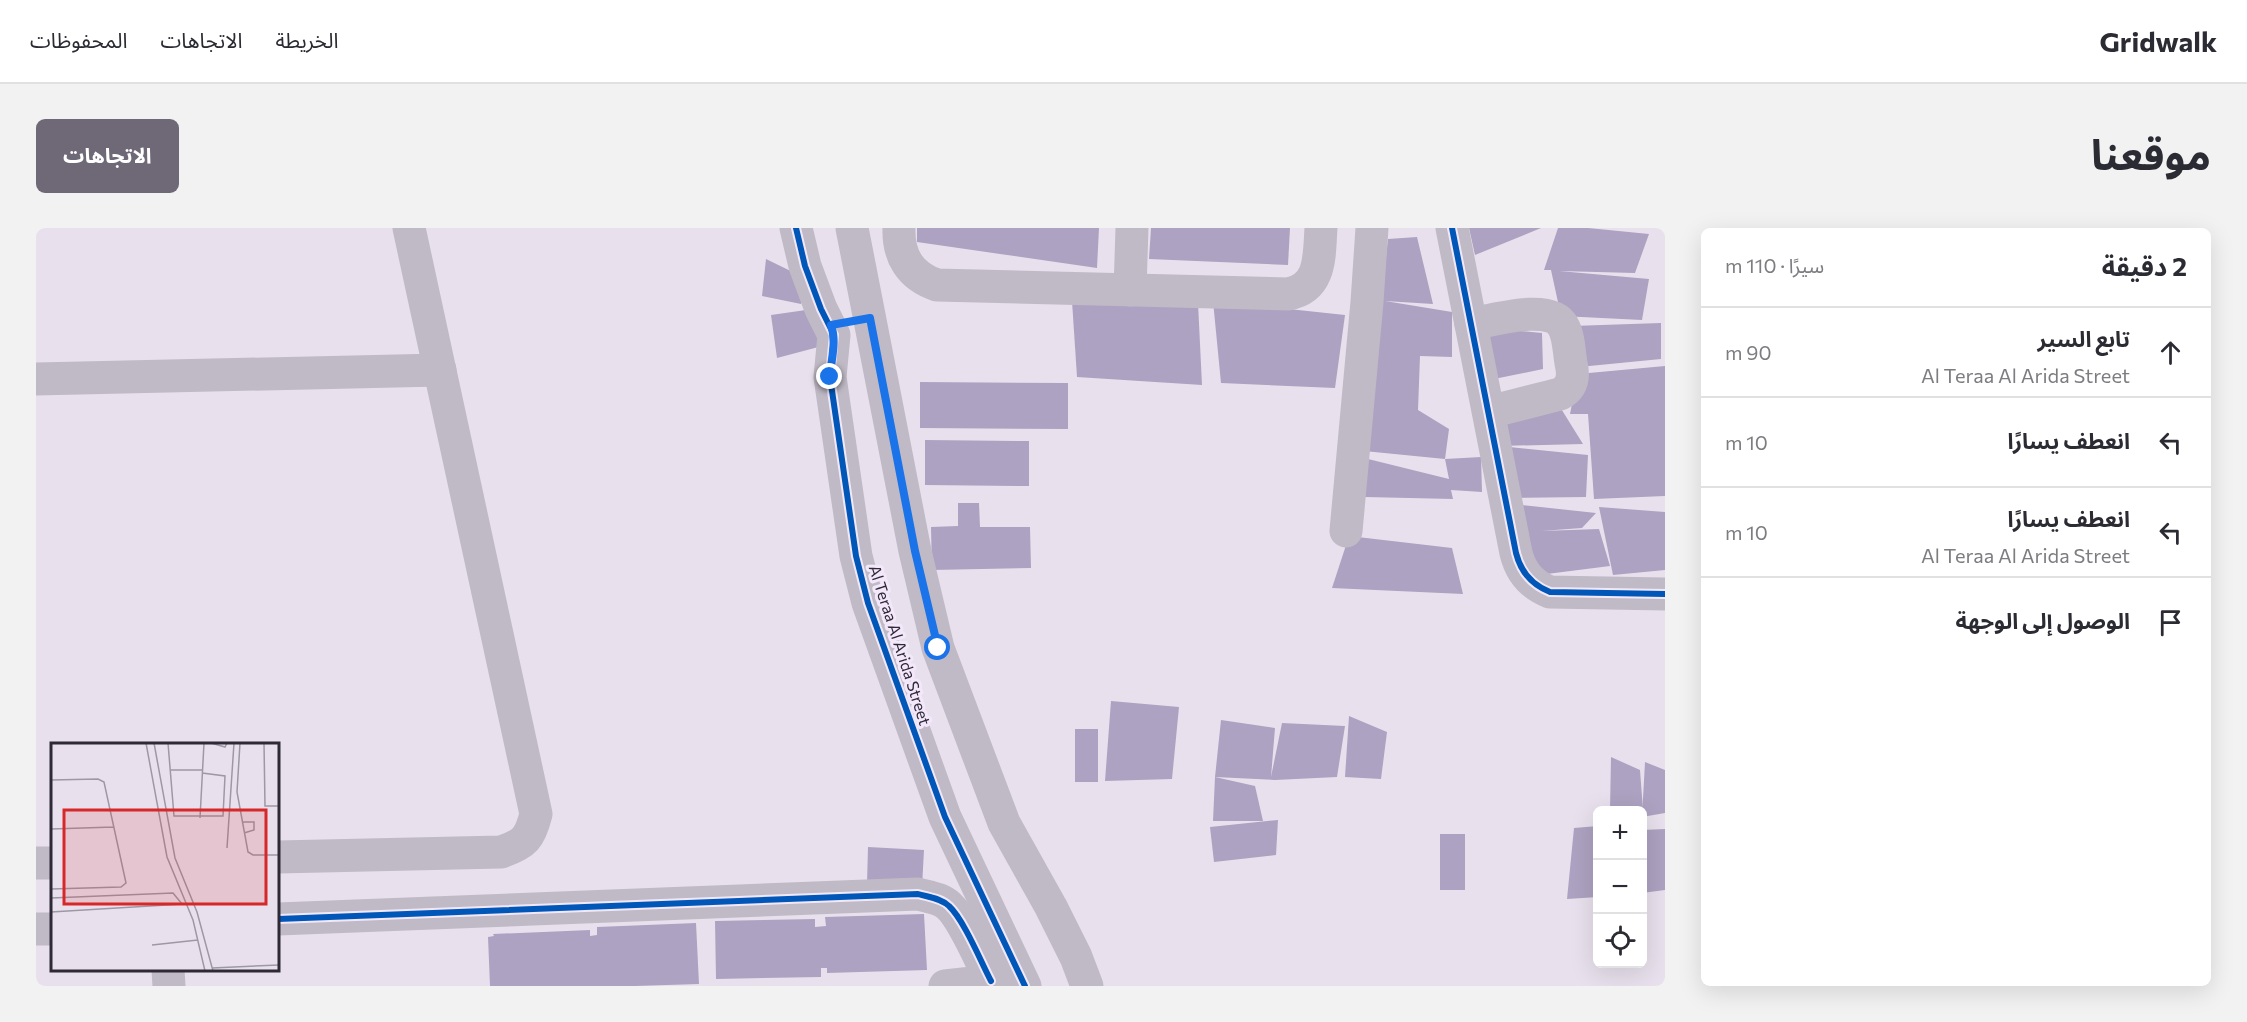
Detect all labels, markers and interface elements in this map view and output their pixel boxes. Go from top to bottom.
text: Gridwalk [2099,24,2217,58]
text: المحفوظات [30,27,127,52]
text: الاتجاهات [160,27,242,52]
text: الخريطة [275,27,338,52]
button: الاتجاهات [36,119,179,193]
text: موقعنا [2091,127,2211,179]
text: 2 دقيقة [2102,250,2187,281]
text: سيرًا · 110 m [1725,253,1824,277]
text: تابع السير [2038,325,2130,352]
icon: ahead [2154,336,2187,369]
text: 90 m [1725,340,1772,364]
route end [816,363,842,389]
text: Al Teraa Al Arida Street [1921,363,2130,387]
icon: left [2154,426,2187,459]
text: انعطف يسارًا [2008,427,2130,454]
text: 10 m [1725,430,1768,454]
text: انعطف يسارًا [2008,505,2130,532]
icon: left [2154,516,2187,549]
text: 10 m [1725,520,1768,544]
text: Al Teraa Al Arida Street [1921,543,2130,567]
street label: Al Teraa Al Arida Street [866,562,935,728]
icon: arrive [2154,606,2187,639]
text: الوصول إلى الوجهة [1955,607,2130,634]
route start [924,634,950,660]
inset map [51,743,279,971]
map controls [1593,806,1647,968]
button: + [1593,806,1647,860]
button: − [1593,860,1647,914]
button: locate [1593,914,1647,968]

